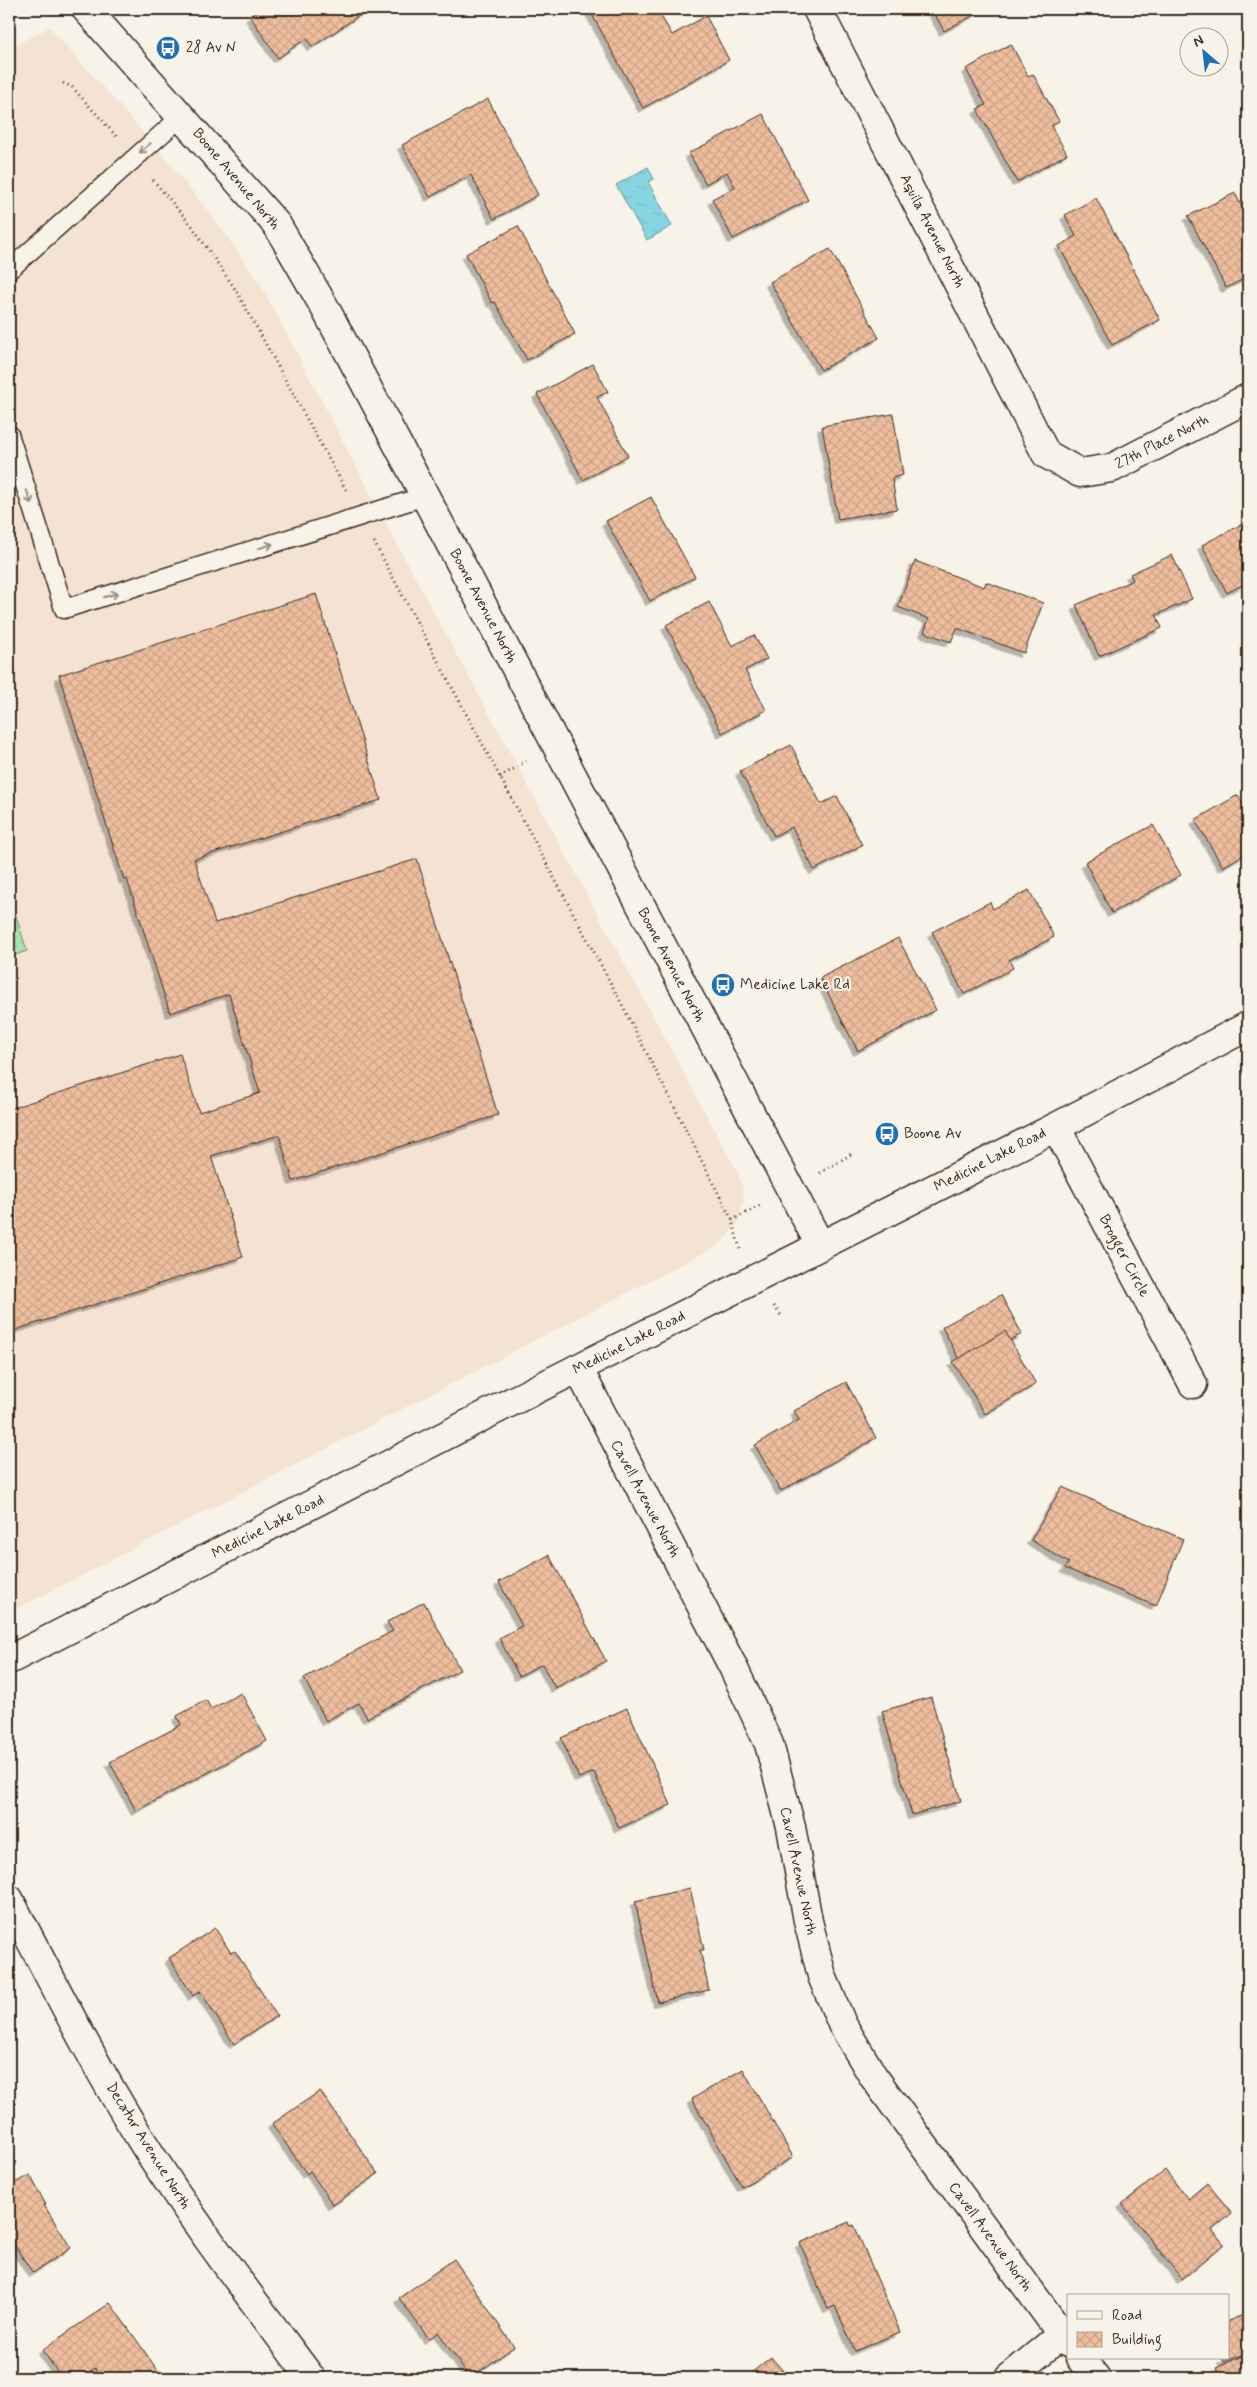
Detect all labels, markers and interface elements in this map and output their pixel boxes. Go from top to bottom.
north arrow [1180,28,1230,78]
text: N [1190,31,1207,52]
bus stop icon: 28 Av N [155,35,181,61]
place label: 28 Av N [186,38,236,58]
street label: Boone Avenue North [188,124,284,234]
one-way arrow [139,142,152,154]
street label: Aquila Avenue North [895,171,969,291]
street label: 27th Place North [1112,410,1212,474]
one-way arrow [24,489,34,505]
one-way arrow [257,540,273,550]
street label: Boone Avenue North [444,545,522,667]
one-way arrow [103,589,119,599]
street label: Boone Avenue North [632,904,710,1026]
bus stop icon: Medicine Lake Rd [710,972,736,998]
place label: Medicine Lake Rd [740,975,850,995]
bus stop icon: Boone Av [874,1121,900,1147]
street label: Medicine Lake Road [930,1123,1050,1197]
place label: Boone Av [904,1124,961,1144]
street label: Brogger Circle [1093,1211,1154,1301]
street label: Medicine Lake Road [569,1306,689,1380]
street label: Cavell Avenue North [606,1437,684,1561]
street label: Medicine Lake Road [208,1490,328,1564]
street label: Cavell Avenue North [775,1805,821,1937]
street label: Decatur Avenue North [101,2079,195,2213]
street label: Cavell Avenue North [944,2178,1036,2296]
legend [1067,2294,1230,2360]
text: Road [1112,2306,1142,2326]
text: Building [1112,2330,1162,2351]

